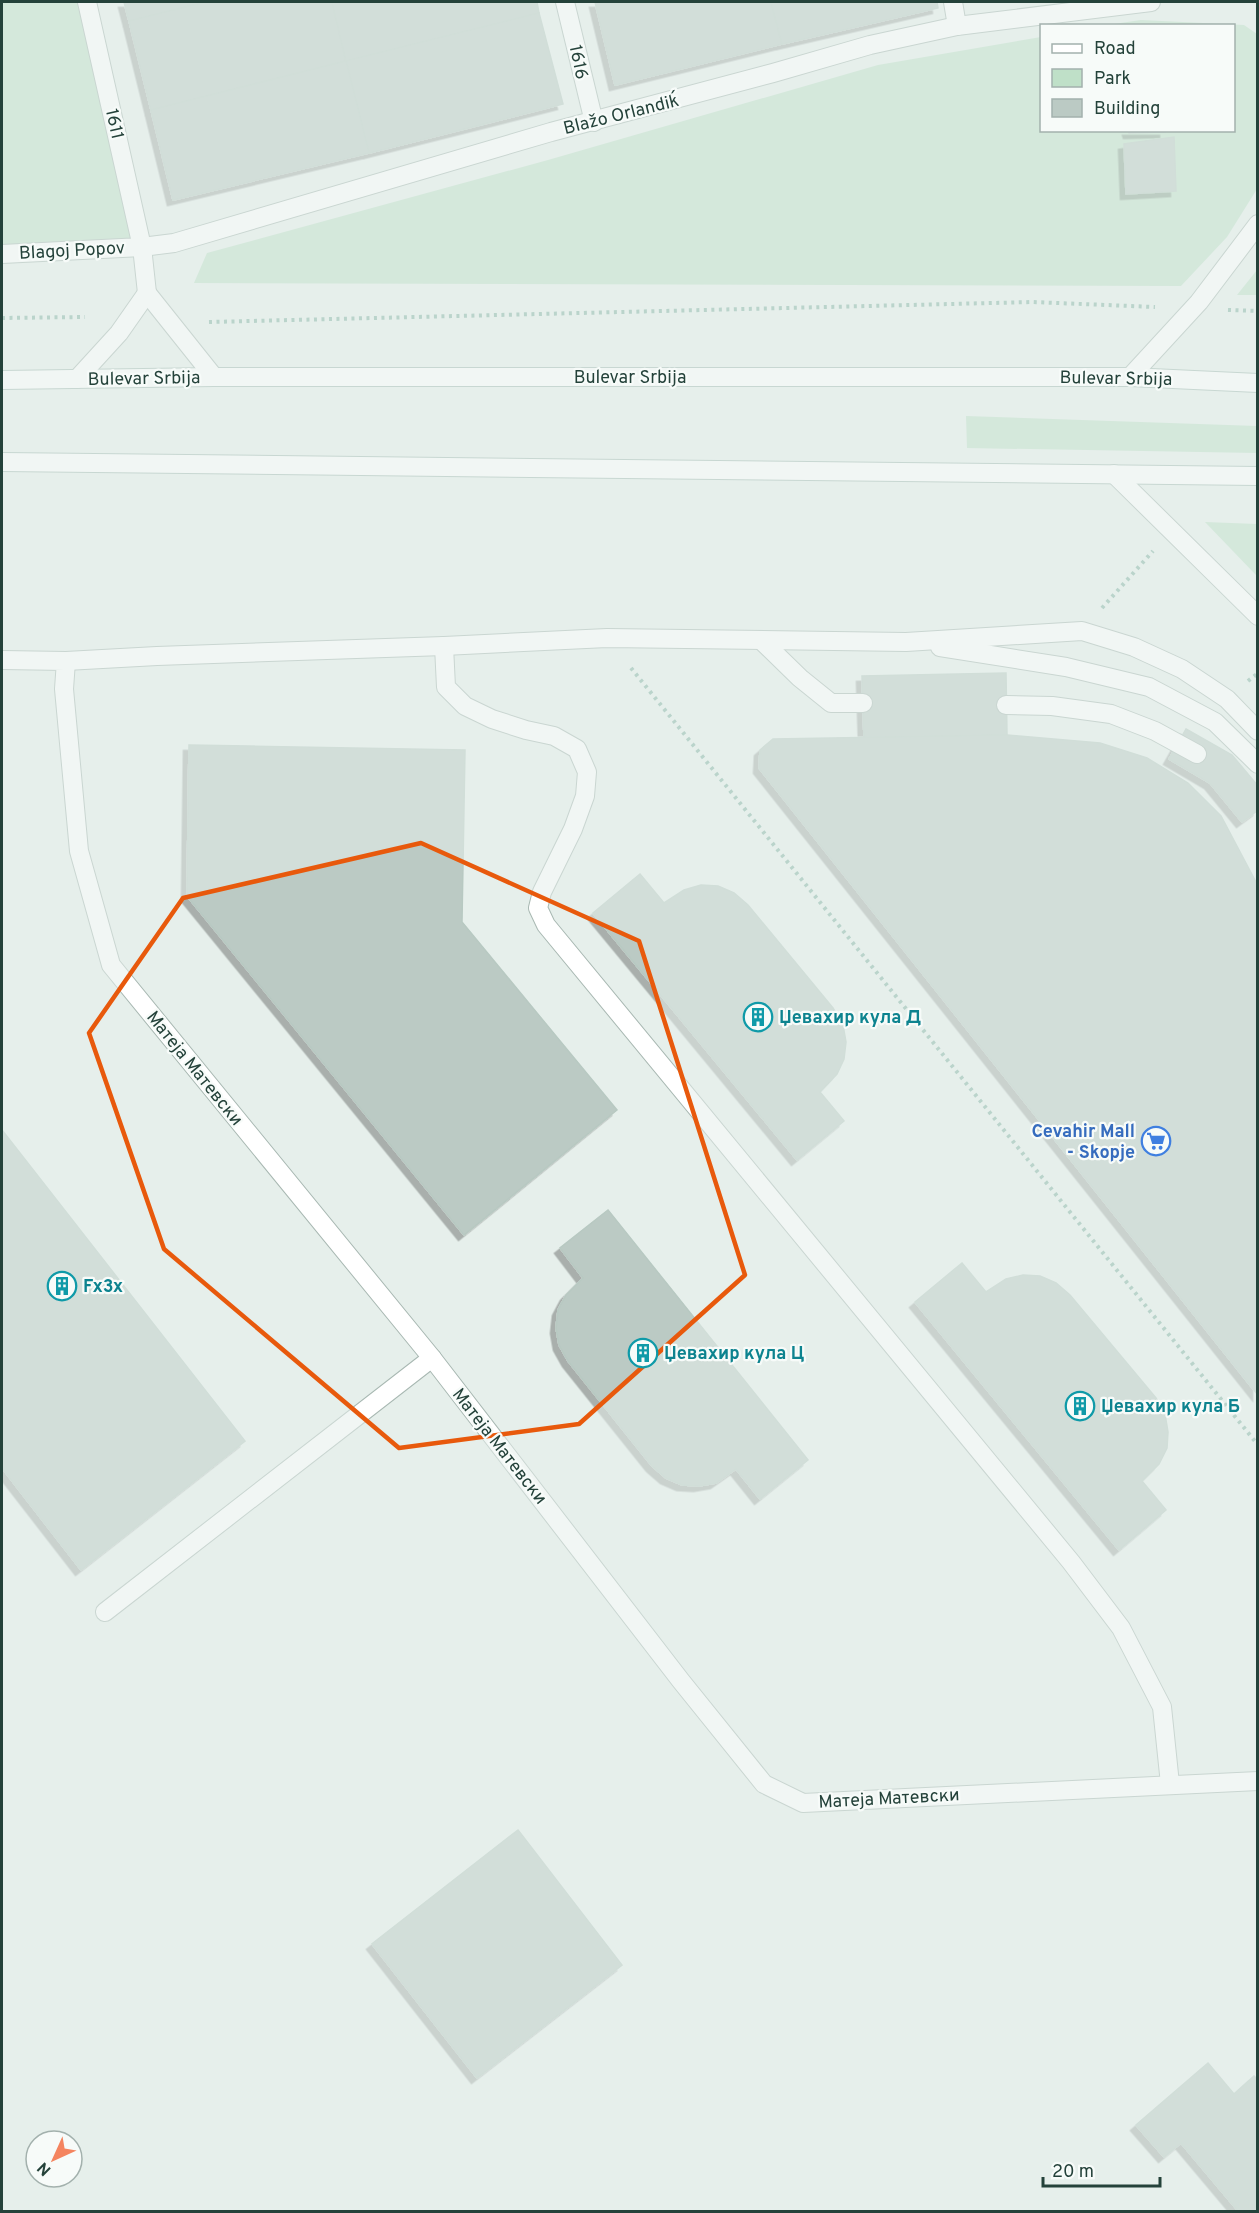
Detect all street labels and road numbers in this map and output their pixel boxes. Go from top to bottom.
street label: 1616 [563,43,592,82]
street label: Blažo Orlandiḱ [561,89,682,141]
street label: 1611 [99,107,128,142]
street label: Blagoj Popov [18,237,126,266]
street label: Bulevar Srbija [87,367,201,392]
street label: Bulevar Srbija [574,367,686,390]
street label: Bulevar Srbija [1059,367,1173,392]
street label: Матеја Матевски [140,1007,247,1131]
street label: Матеја Матевски [446,1384,551,1510]
street label: Матеја Матевски [818,1784,960,1815]

